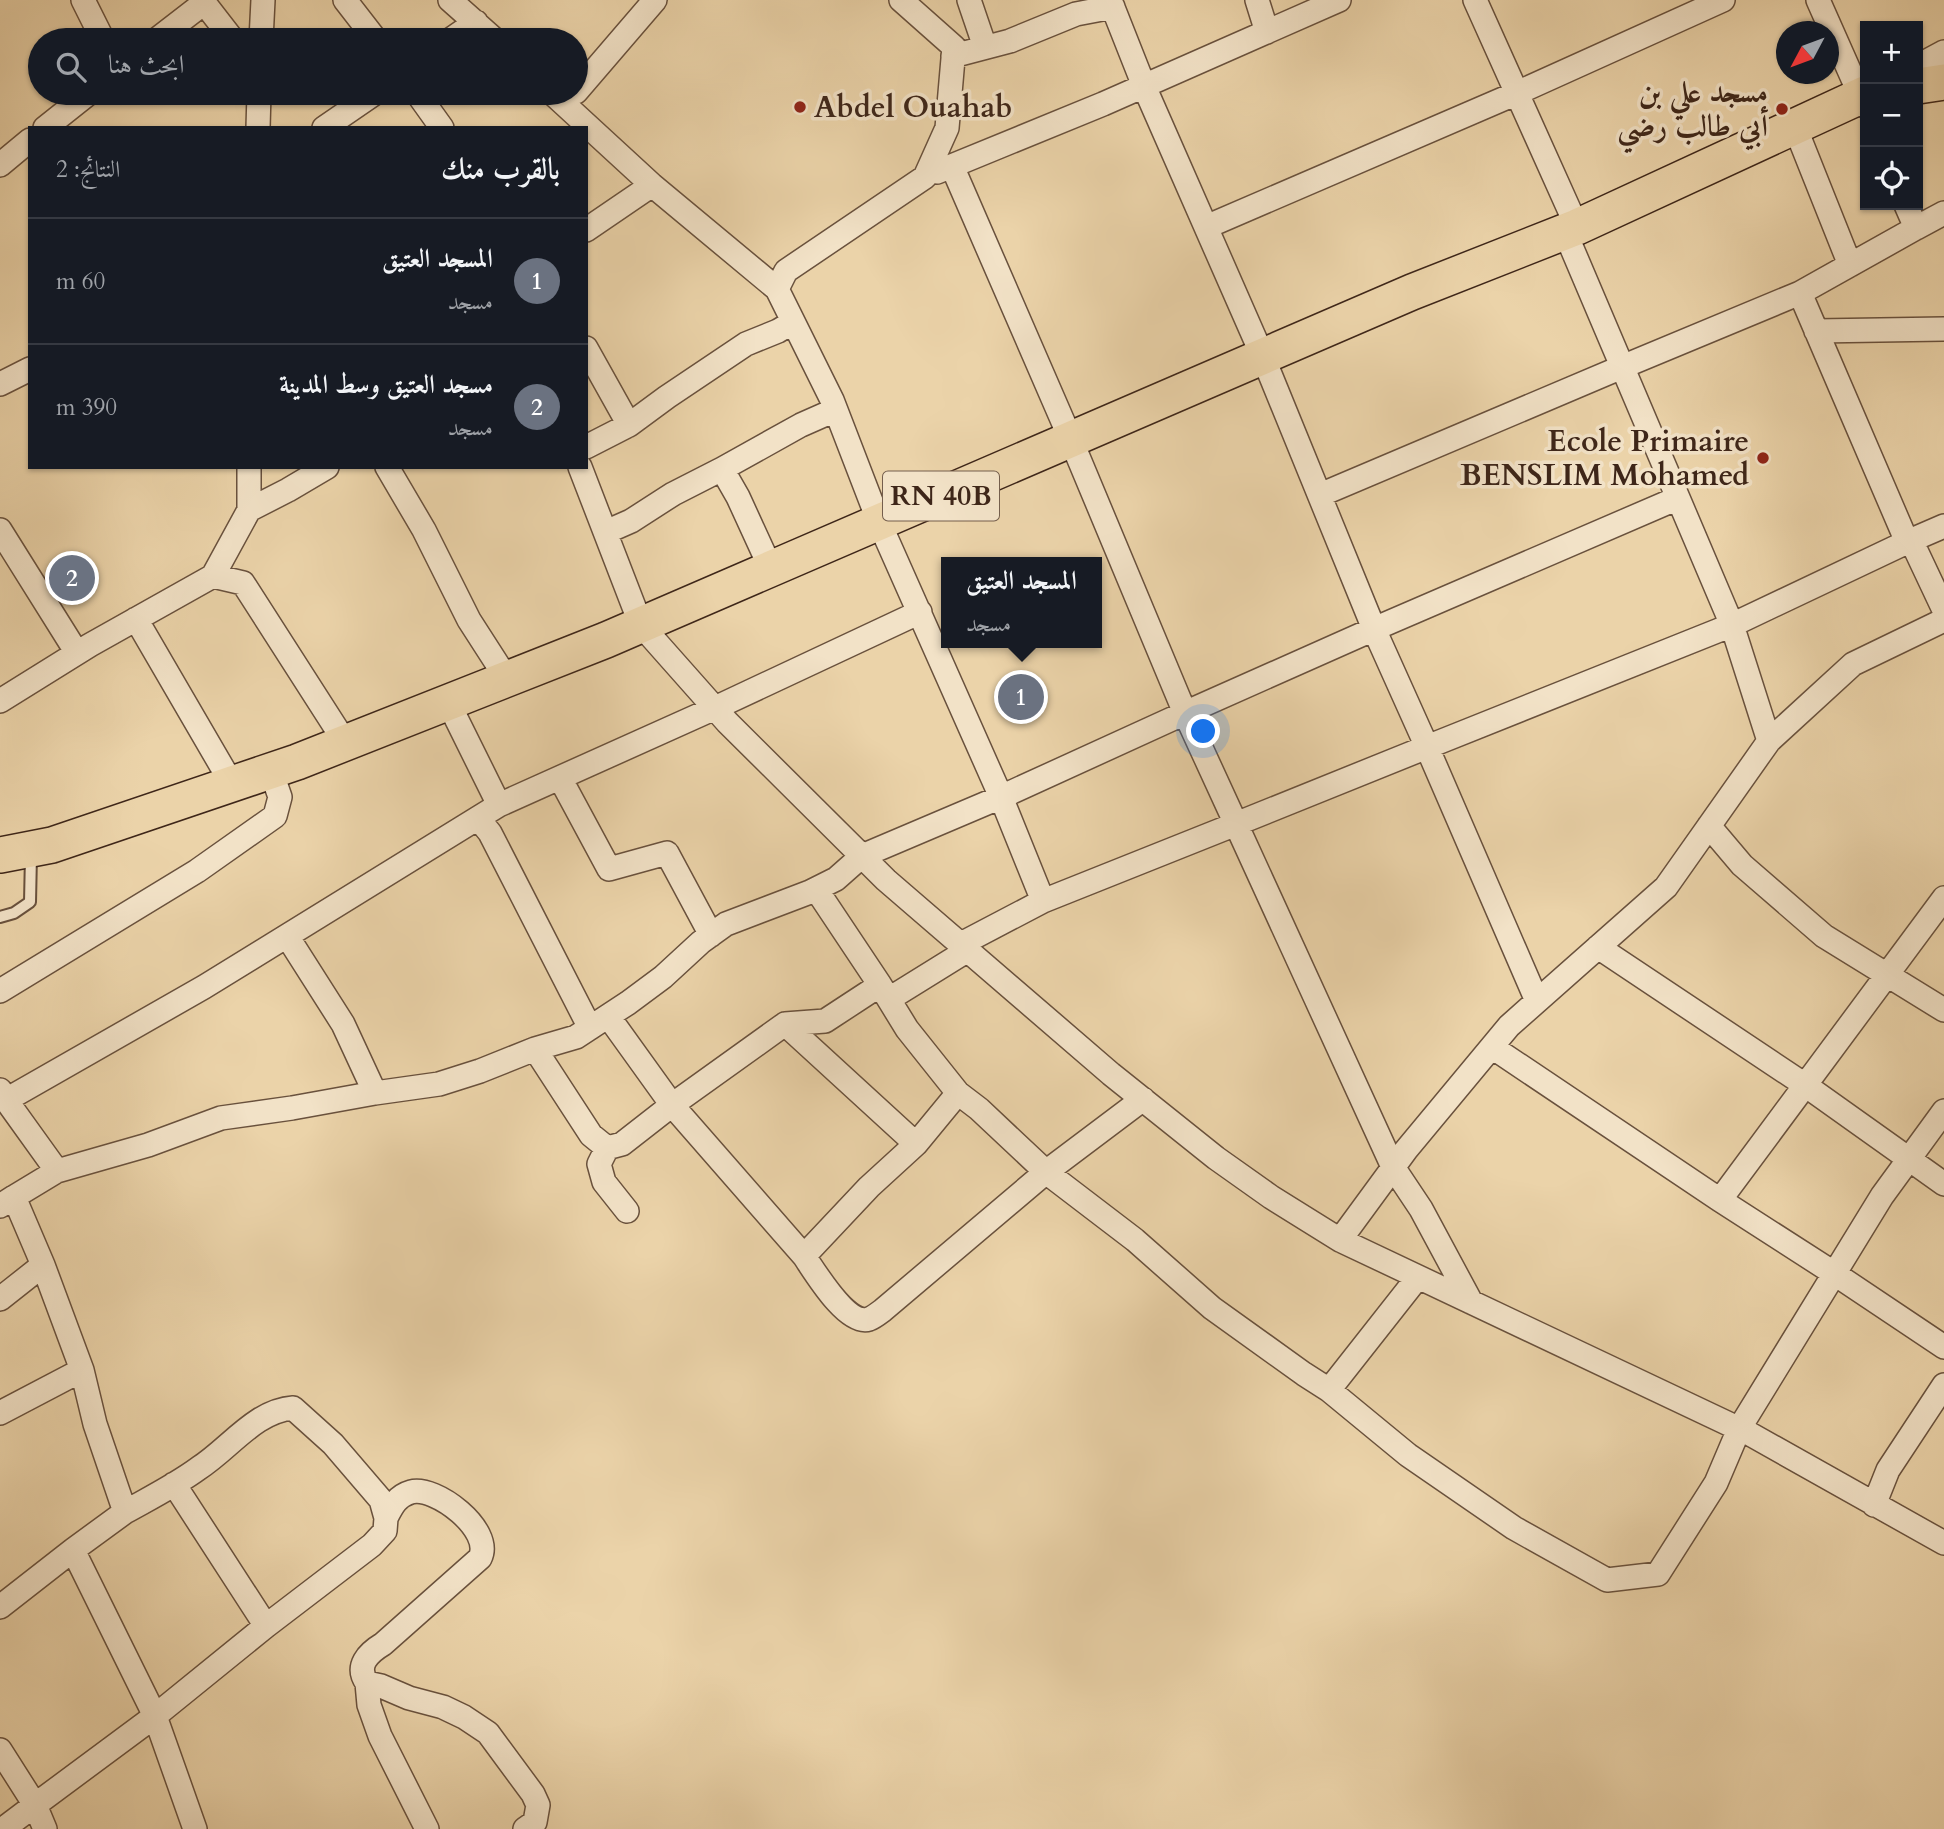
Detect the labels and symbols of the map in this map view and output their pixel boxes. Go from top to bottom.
north arrow [1776,21,1839,84]
place label: مسجد علي بن أبي طالب رضي [1617,72,1769,154]
place label: Abdel Ouahab [814,87,1013,128]
marker: Abdel Ouahab [792,99,808,115]
marker: مسجد علي بن أبي طالب رضي [1774,101,1790,117]
place label: Ecole Primaire BENSLIM Mohamed [1460,421,1749,496]
marker: Ecole Primaire BENSLIM Mohamed [1755,450,1771,466]
road number: RN 40B [883,472,999,520]
pin: 2 [49,552,95,604]
pin: 1 [998,671,1044,723]
your location [1186,714,1220,748]

